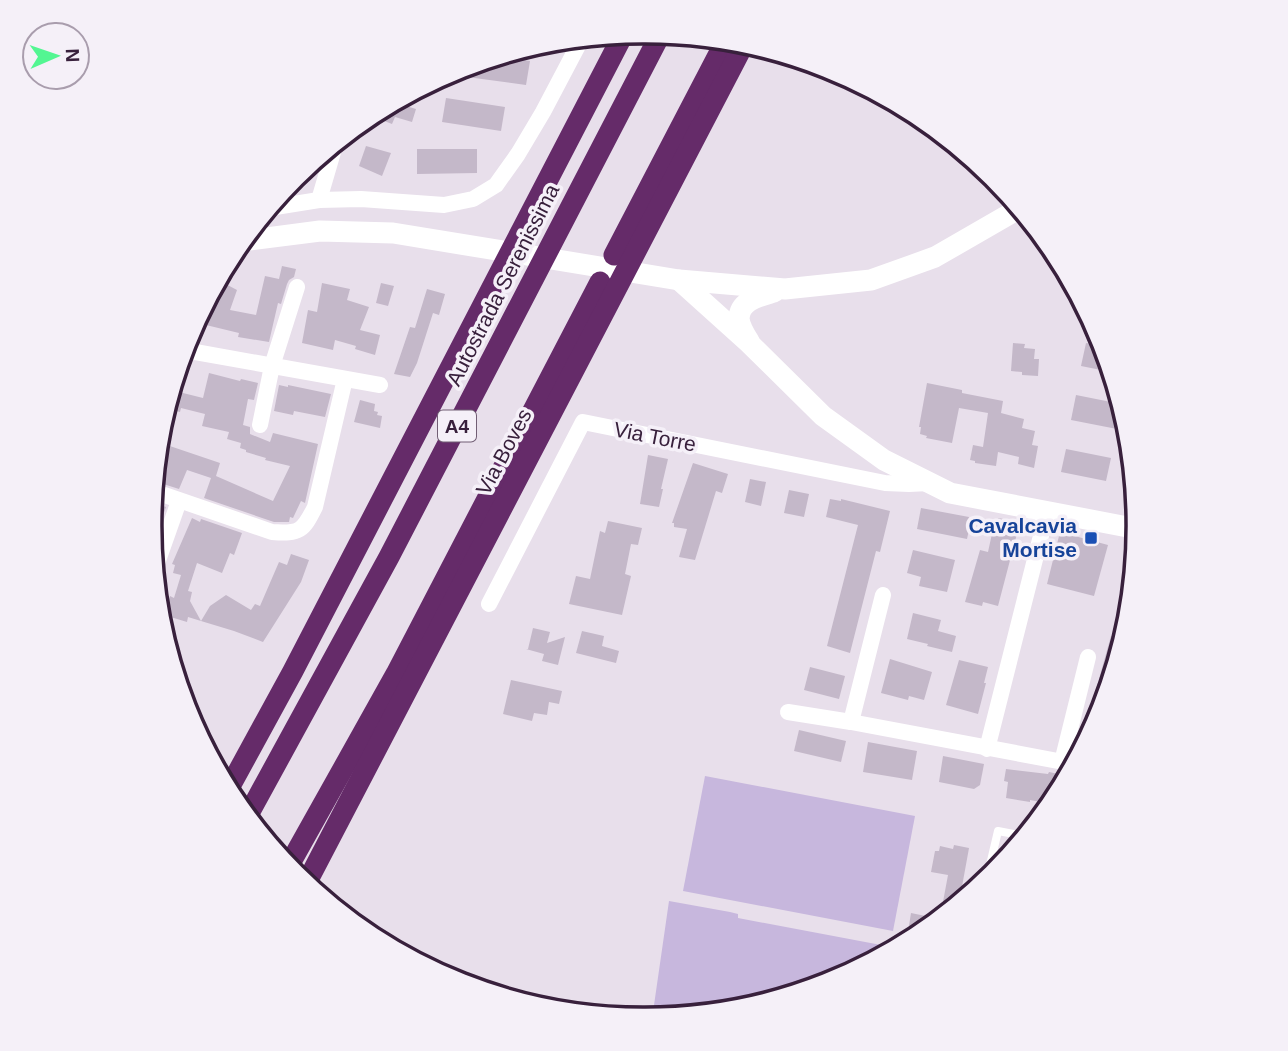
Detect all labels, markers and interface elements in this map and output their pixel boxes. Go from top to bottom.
north arrow [21,21,91,91]
text: N [62,48,83,63]
street label: Autostrada Serenissima [442,180,564,389]
street label: Via Boves [471,405,536,499]
road number: A4 [438,410,476,442]
street label: Via Torre [612,417,698,456]
place label: Cavalcavia Mortise [968,514,1077,561]
marker: Cavalcavia Mortise [1083,530,1099,546]

